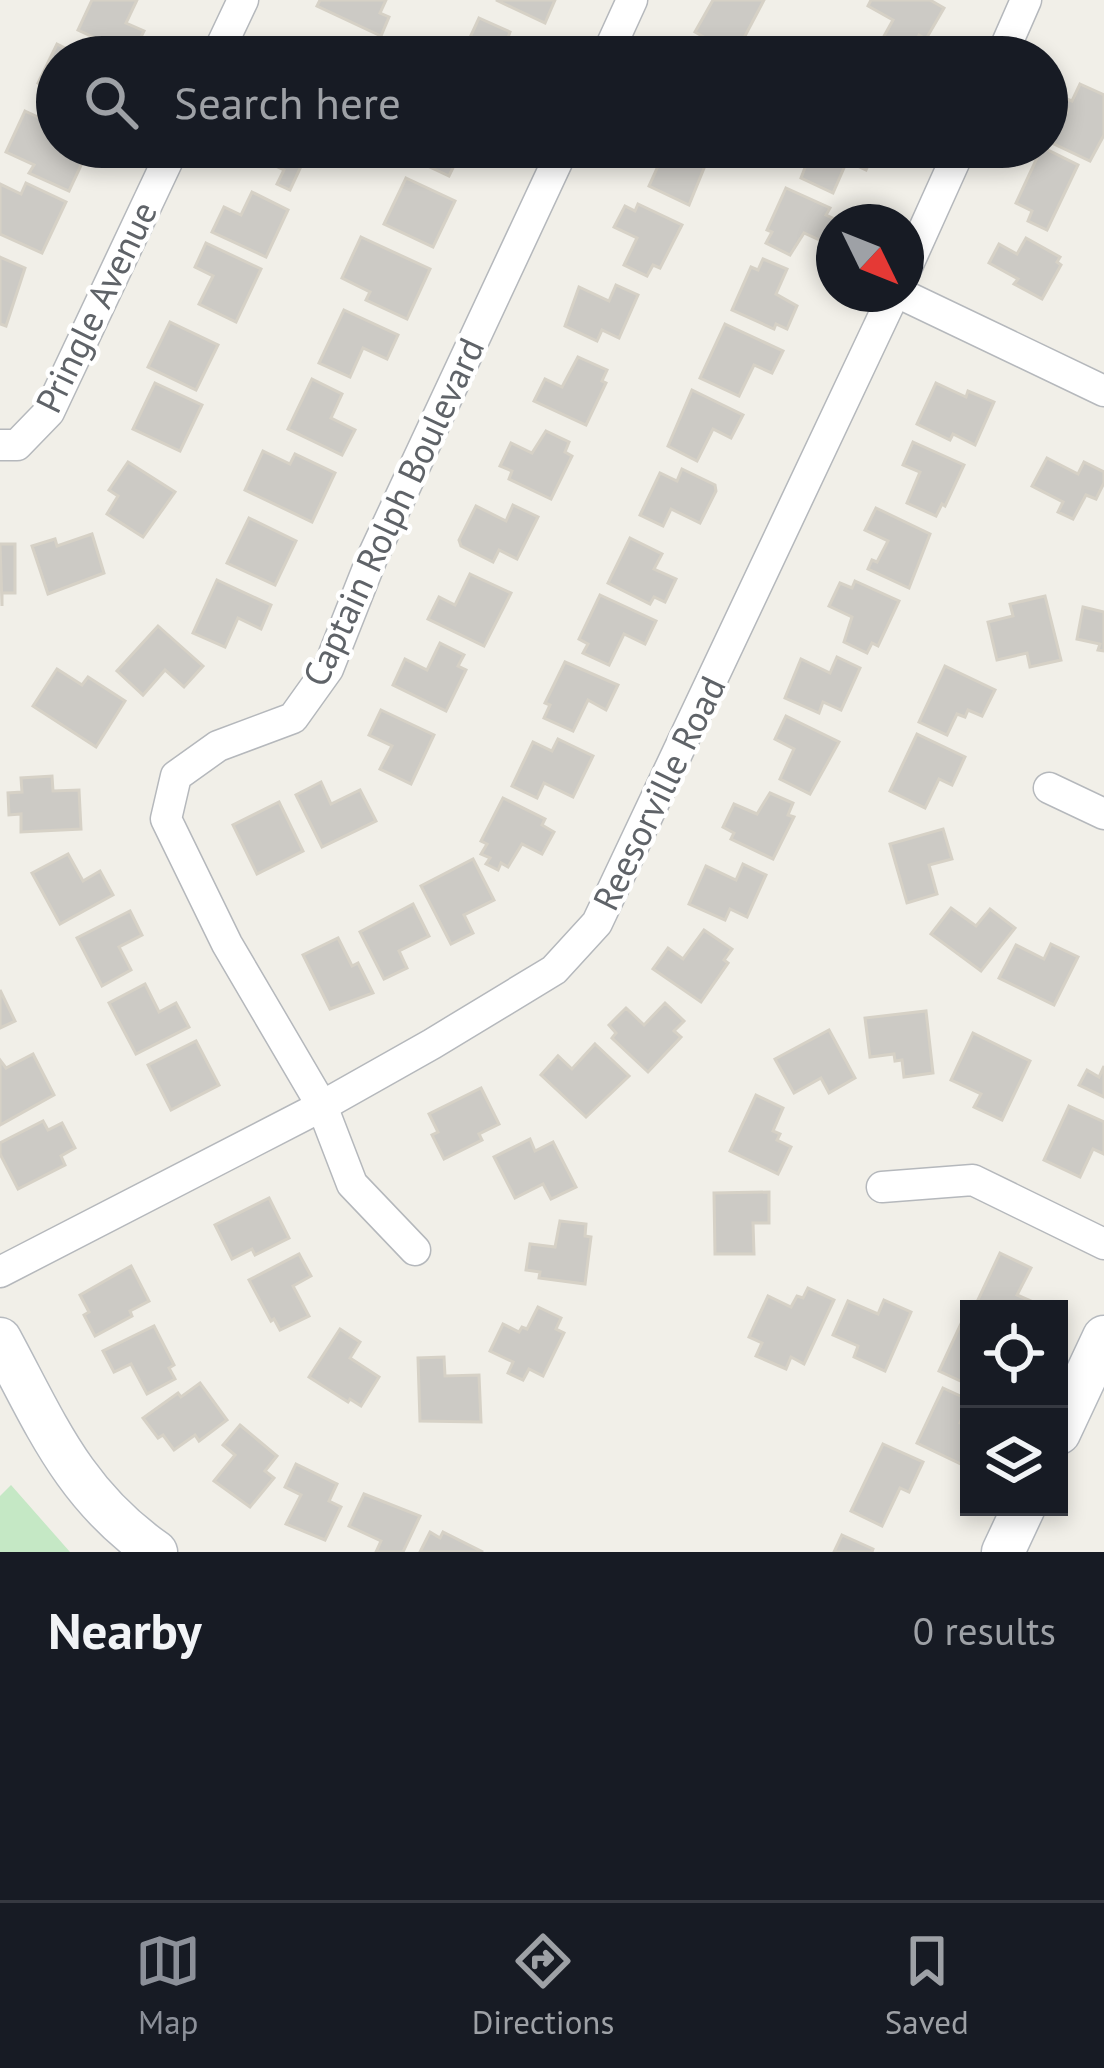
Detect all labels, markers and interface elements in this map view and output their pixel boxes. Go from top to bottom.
search box [36,36,1068,168]
icon: search [78,69,144,135]
text: Search here [174,73,401,131]
street label: Pringle Avenue [24,193,167,420]
north arrow [816,204,924,312]
street label: Captain Rolph Boulevard [291,330,494,694]
street label: Reesorville Road [582,668,735,918]
map controls [960,1300,1068,1516]
button: locate [960,1300,1068,1408]
button: layers [960,1408,1068,1516]
text: Nearby [48,1597,202,1663]
text: 0 results [913,1605,1056,1656]
tab: Map [135,1928,201,2043]
tab: Directions [472,1928,614,2043]
tab: Saved [885,1928,969,2043]

